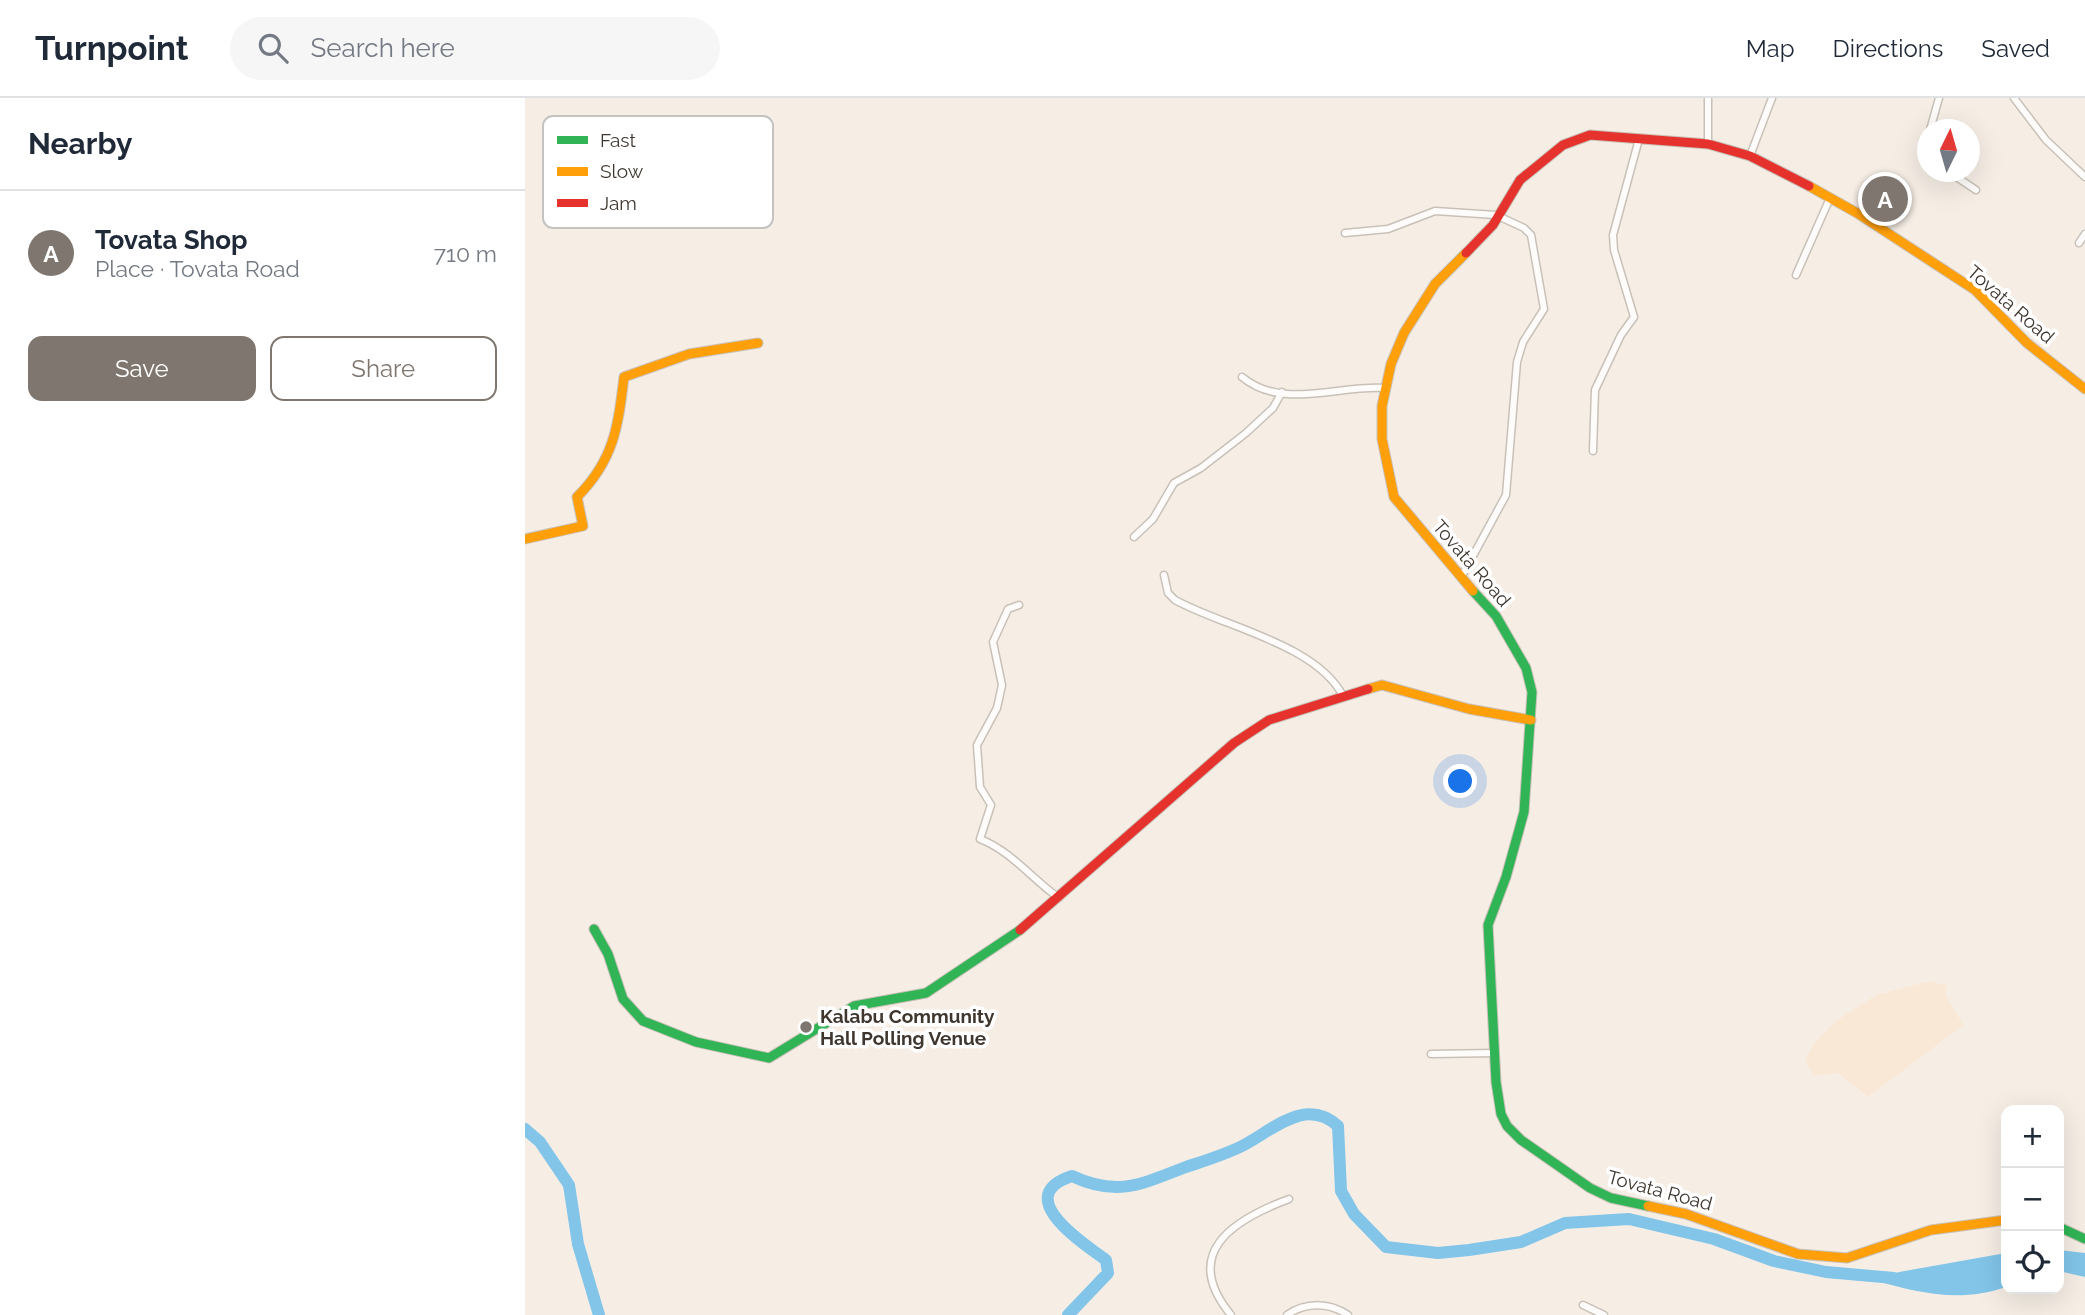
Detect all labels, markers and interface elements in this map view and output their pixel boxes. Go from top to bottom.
search box [230,17,720,80]
text: Turnpoint [35,29,188,68]
icon: search [254,29,292,67]
text: Search here [310,33,455,63]
text: Map [1746,34,1795,63]
text: Directions [1833,34,1943,63]
text: Saved [1981,34,2050,63]
legend [543,116,773,228]
north arrow [1917,119,1980,182]
text: Nearby [28,126,132,161]
text: Fast [600,129,636,151]
text: Slow [600,160,644,182]
pin: A [1862,173,1908,225]
text: Jam [600,192,637,214]
text: Tovata Shop [95,225,248,255]
text: A [43,240,59,267]
text: 710 m [434,240,497,267]
text: Place · Tovata Road [95,255,300,282]
street label: Tovata Road [1963,260,2059,348]
button: Save [28,336,256,401]
button: Share [270,336,497,401]
street label: Tovata Road [1428,515,1516,611]
your location [1443,764,1477,798]
place label: Kalabu Community Hall Polling Venue [820,1005,995,1049]
marker: Kalabu Community Hall Polling Venue [798,1019,814,1035]
map controls [2001,1105,2064,1294]
button: + [2001,1105,2064,1168]
street label: Tovata Road [1605,1165,1715,1215]
button: − [2001,1168,2064,1231]
button: locate [2001,1231,2064,1294]

